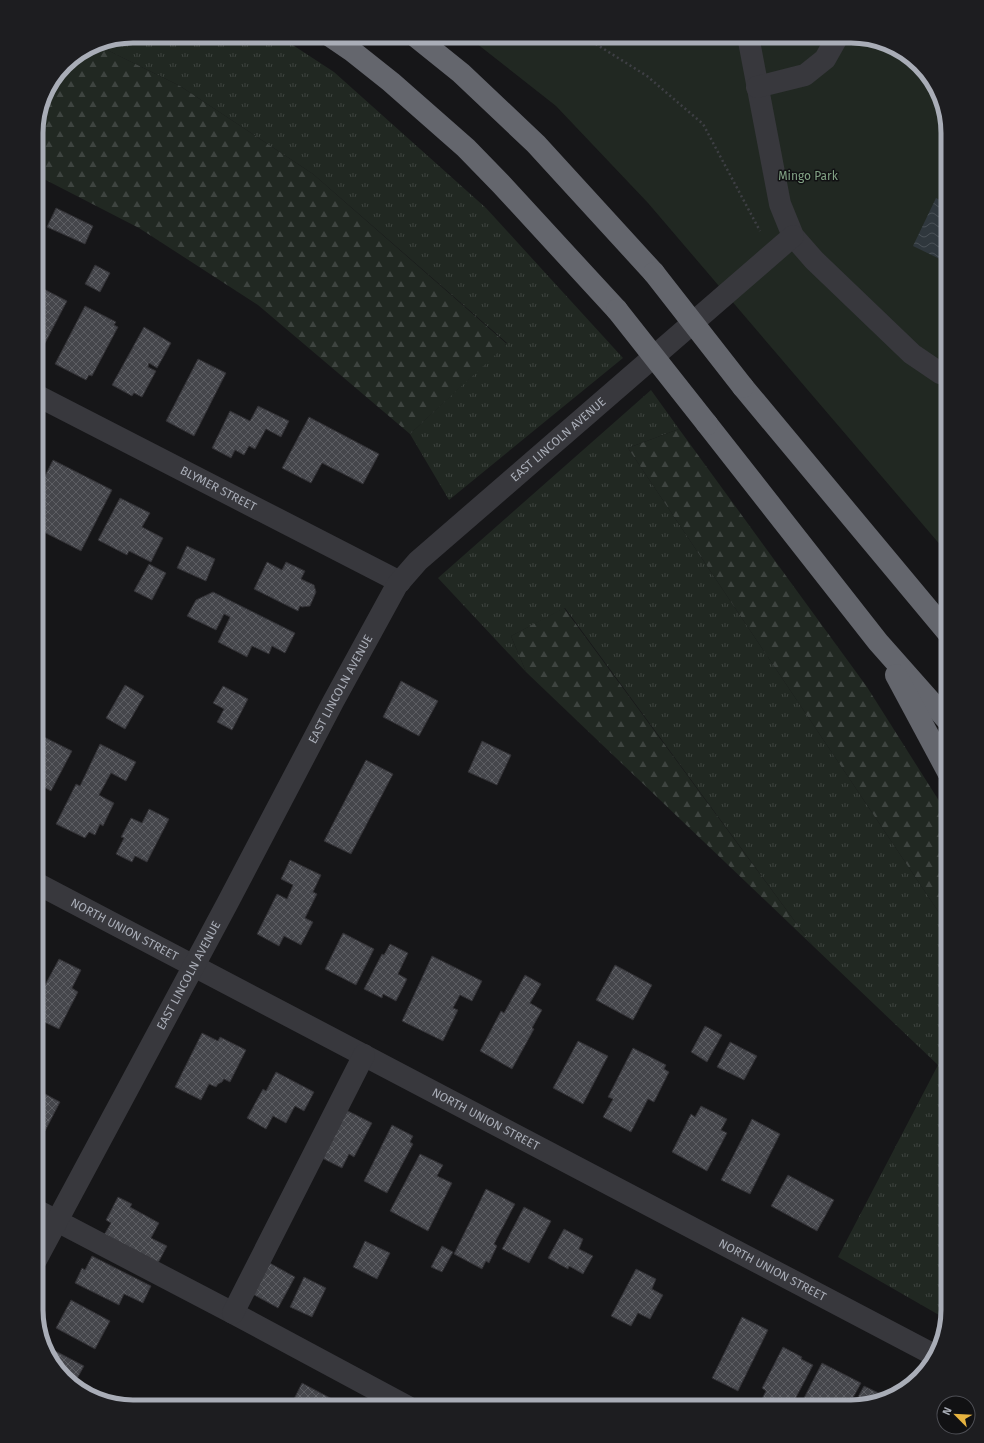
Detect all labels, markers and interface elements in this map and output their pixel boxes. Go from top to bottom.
park label: Mingo Park [778,169,839,183]
street label: EAST LINCOLN AVENUE [508,394,609,484]
street label: BLYMER STREET [178,463,259,514]
street label: EAST LINCOLN AVENUE [306,632,375,746]
street label: NORTH UNION STREET [68,896,181,964]
street label: EAST LINCOLN AVENUE [154,919,224,1032]
street label: NORTH UNION STREET [430,1085,542,1154]
street label: NORTH UNION STREET [716,1236,829,1304]
north arrow [936,1395,976,1435]
text: N [940,1405,955,1417]

